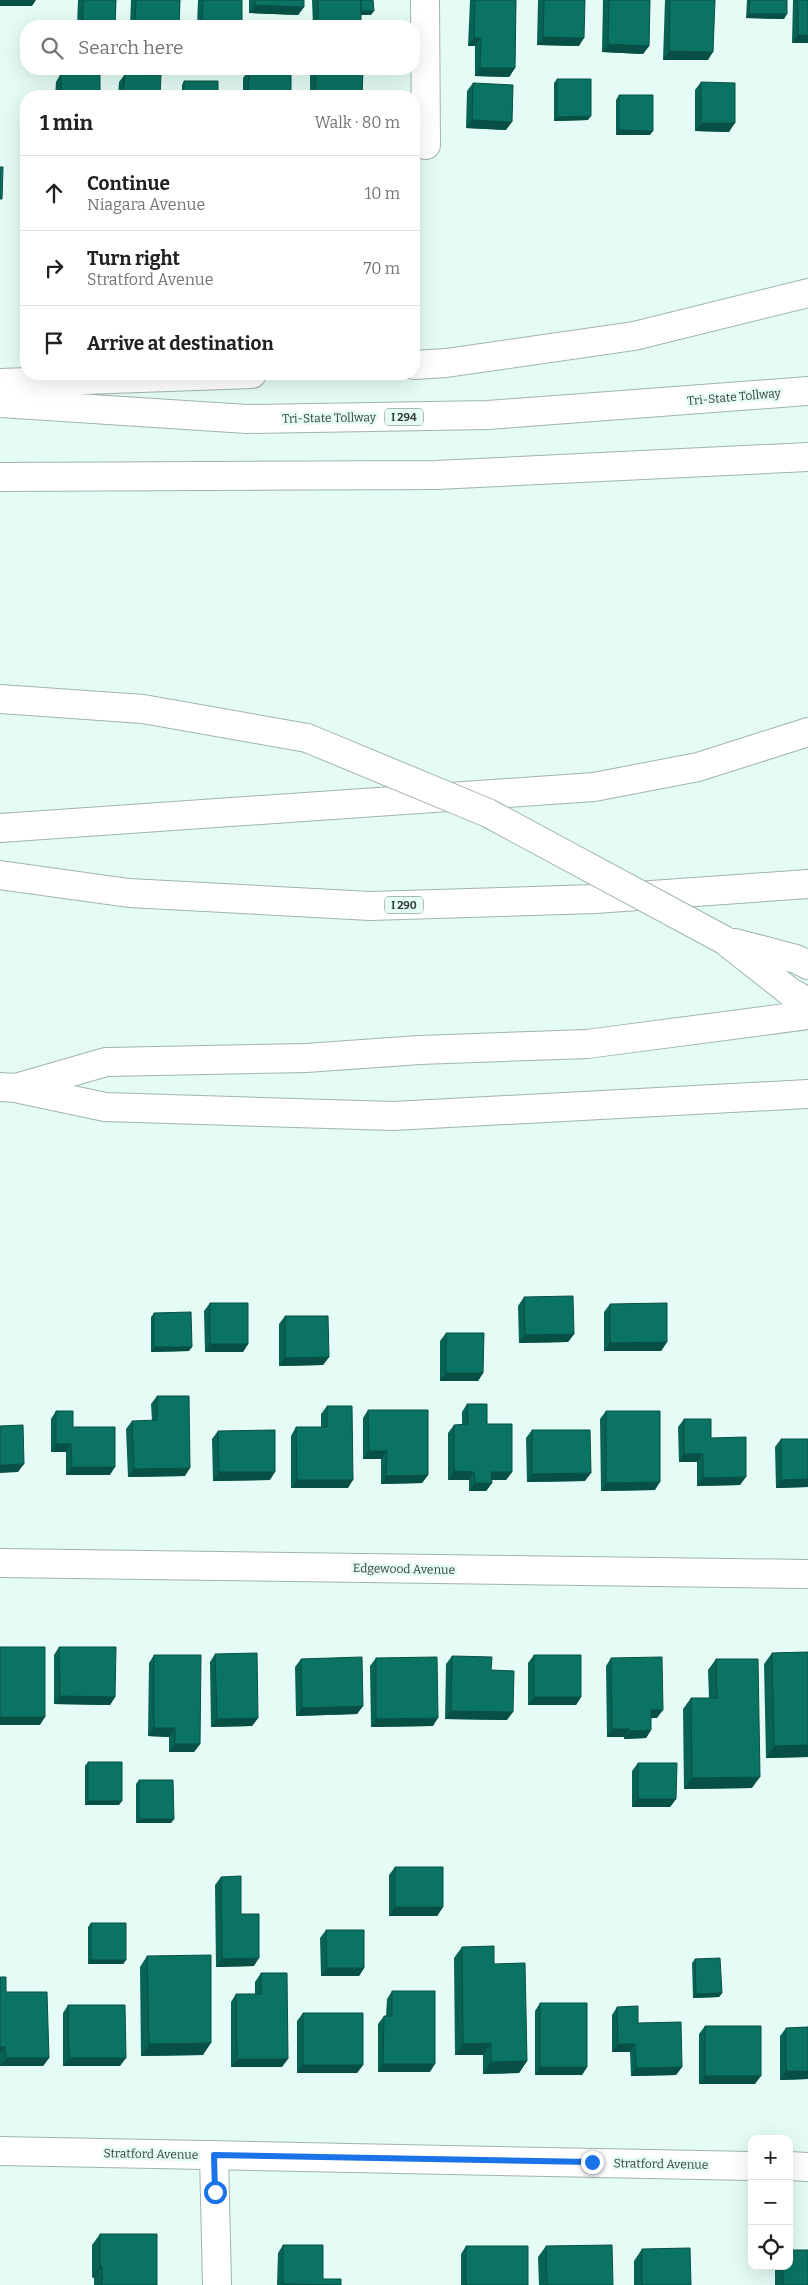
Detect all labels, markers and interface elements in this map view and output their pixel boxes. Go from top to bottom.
search box [20,20,420,75]
icon: search [38,34,66,62]
text: Search here [78,36,183,59]
text: 1 min [40,110,93,136]
text: Walk · 80 m [314,113,400,132]
text: Continue [87,172,170,195]
icon: ahead [40,179,68,207]
text: 10 m [365,184,400,203]
text: Niagara Avenue [87,195,205,214]
text: Turn right [87,247,180,270]
icon: right [40,254,68,282]
text: 70 m [364,259,400,278]
text: Stratford Avenue [87,270,214,289]
icon: arrive [40,329,68,357]
text: Arrive at destination [87,332,274,355]
street label: Tri-State Tollway [687,386,782,408]
road number: I 294 [385,408,423,426]
street label: Tri-State Tollway [282,410,377,426]
road number: I 290 [385,896,423,914]
street label: Edgewood Avenue [353,1561,455,1577]
map controls [748,2135,793,2270]
button: + [748,2135,793,2180]
street label: Stratford Avenue [103,2146,199,2162]
route end [581,2151,604,2174]
street label: Stratford Avenue [613,2156,709,2172]
button: − [748,2180,793,2225]
route start [204,2181,227,2204]
button: locate [748,2225,793,2270]

